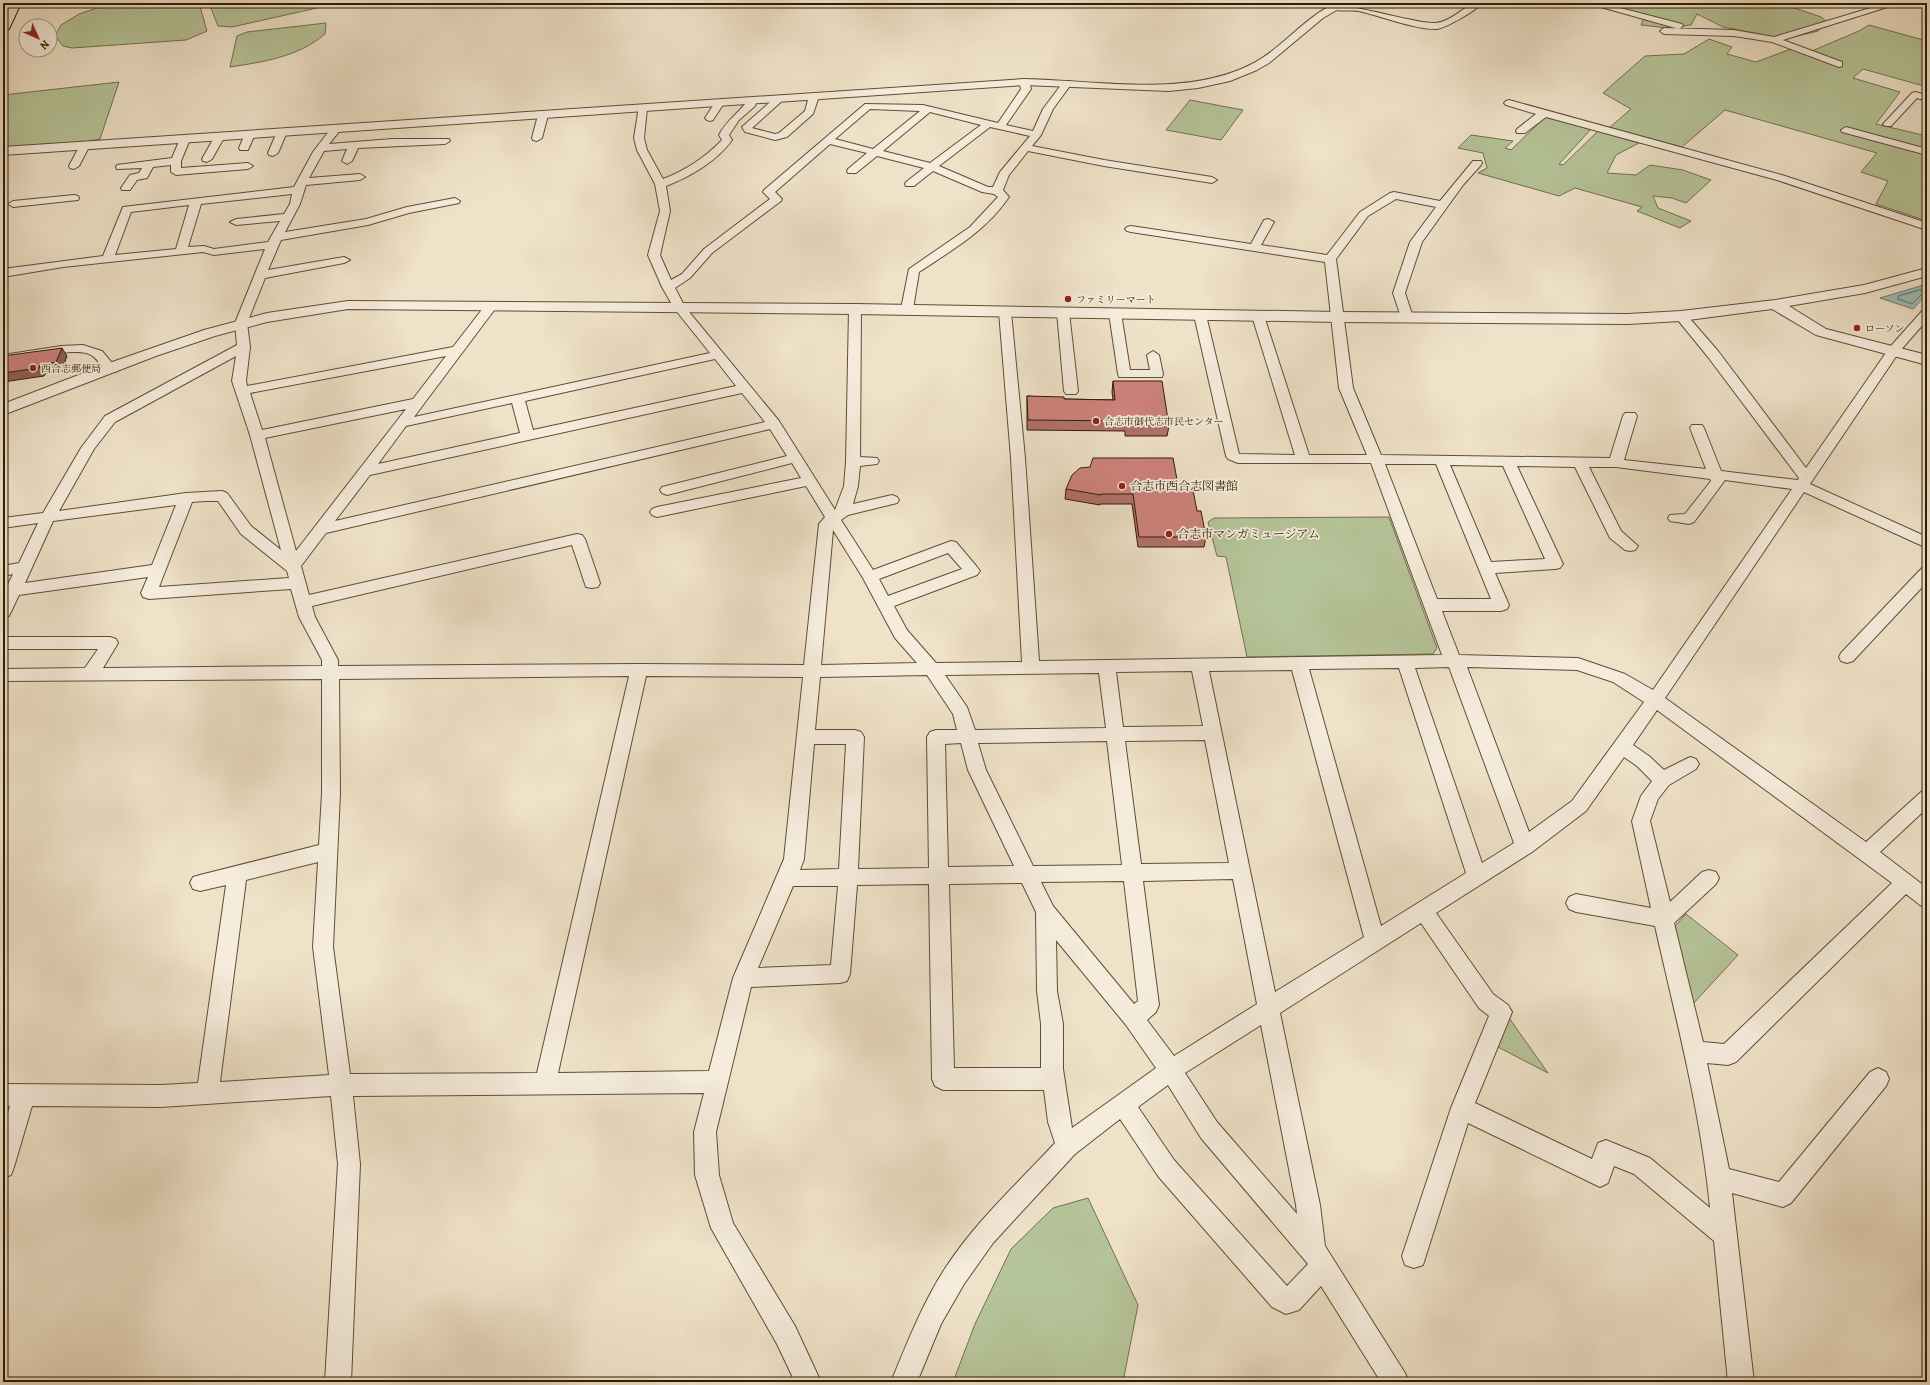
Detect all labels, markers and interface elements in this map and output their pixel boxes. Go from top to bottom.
north arrow [18,18,58,58]
text: N [37,37,53,53]
place label: ファミリーマート [1076,293,1156,306]
marker: ファミリーマート [1063,294,1073,304]
place label: ローソン [1865,322,1905,335]
marker: ローソン [1852,323,1862,333]
place label: 西合志郵便局 [41,362,101,375]
marker: 西合志郵便局 [28,363,38,373]
place label: 合志市御代志市民センター [1104,415,1224,428]
marker: 合志市御代志市民センター [1091,416,1101,426]
place label: 合志市西合志図書館 [1130,478,1238,494]
marker: 合志市西合志図書館 [1117,481,1127,491]
place label: 合志市マンガミュージアム [1177,526,1320,542]
marker: 合志市マンガミュージアム [1164,529,1174,539]

